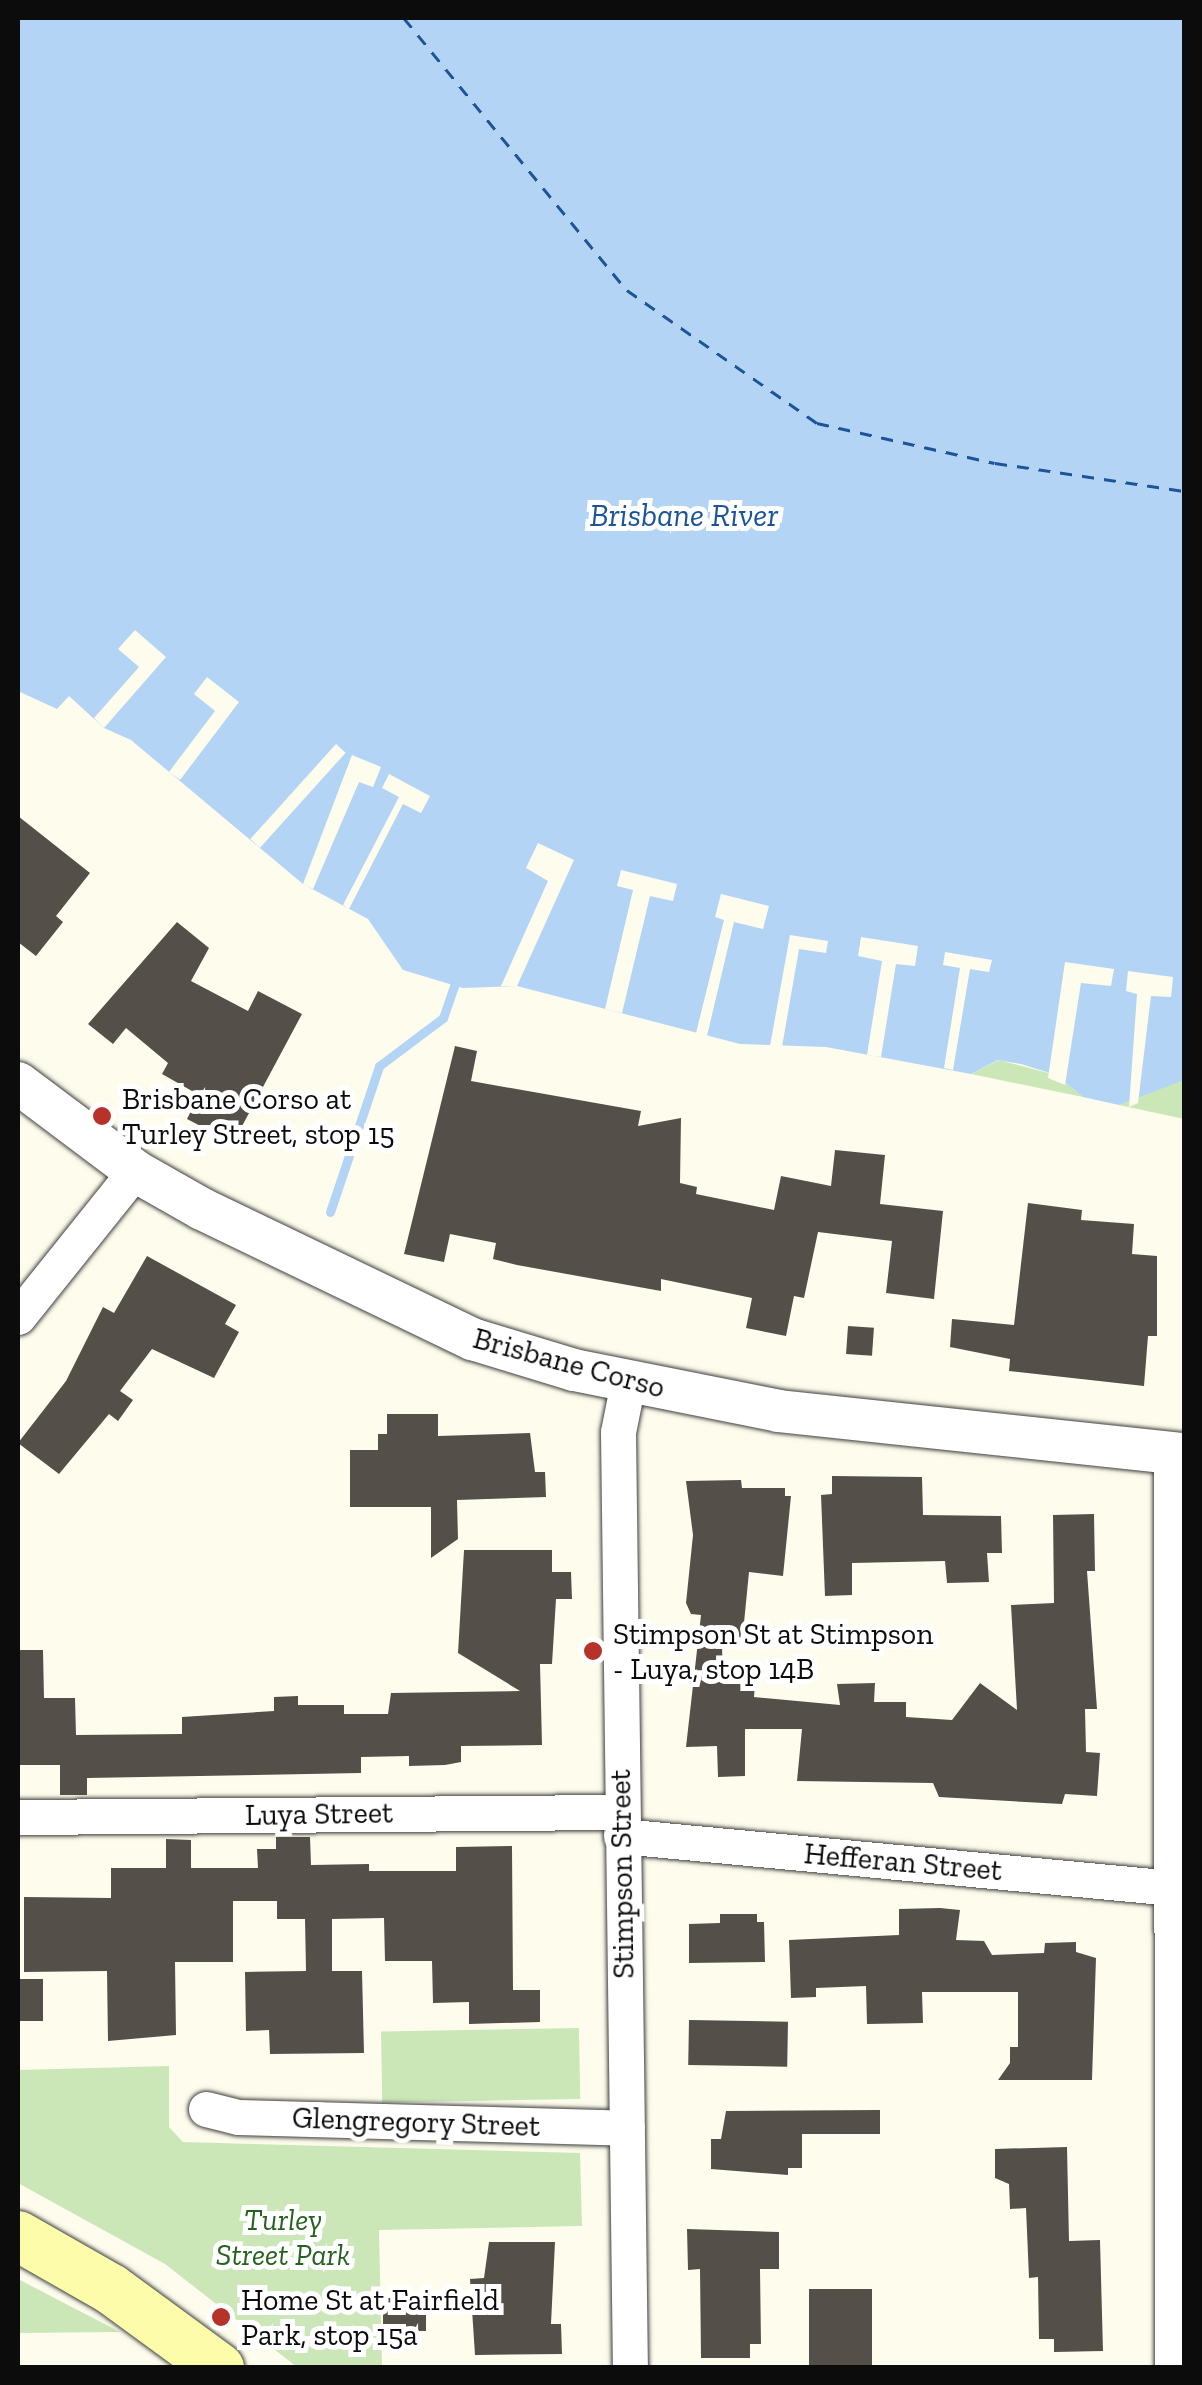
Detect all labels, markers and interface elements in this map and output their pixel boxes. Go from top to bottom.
water label: Brisbane River [590,496,778,534]
place label: Brisbane Corso at Turley Street, stop 15 [122,1081,395,1152]
marker: Brisbane Corso at Turley Street, stop 15 [91,1105,113,1127]
street label: Brisbane Corso [469,1320,669,1406]
place label: Stimpson St at Stimpson - Luya, stop 14B [613,1616,933,1686]
marker: Stimpson St at Stimpson - Luya, stop 14B [582,1640,604,1662]
street label: Stimpson Street [602,1769,642,1979]
street label: Luya Street [245,1795,393,1833]
street label: Hefferan Street [803,1835,1003,1889]
street label: Glengregory Street [291,2100,541,2144]
park label: Turley Street Park [216,2202,350,2272]
place label: Home St at Fairfield Park, stop 15a [241,2282,499,2352]
marker: Home St at Fairfield Park, stop 15a [210,2306,232,2328]

